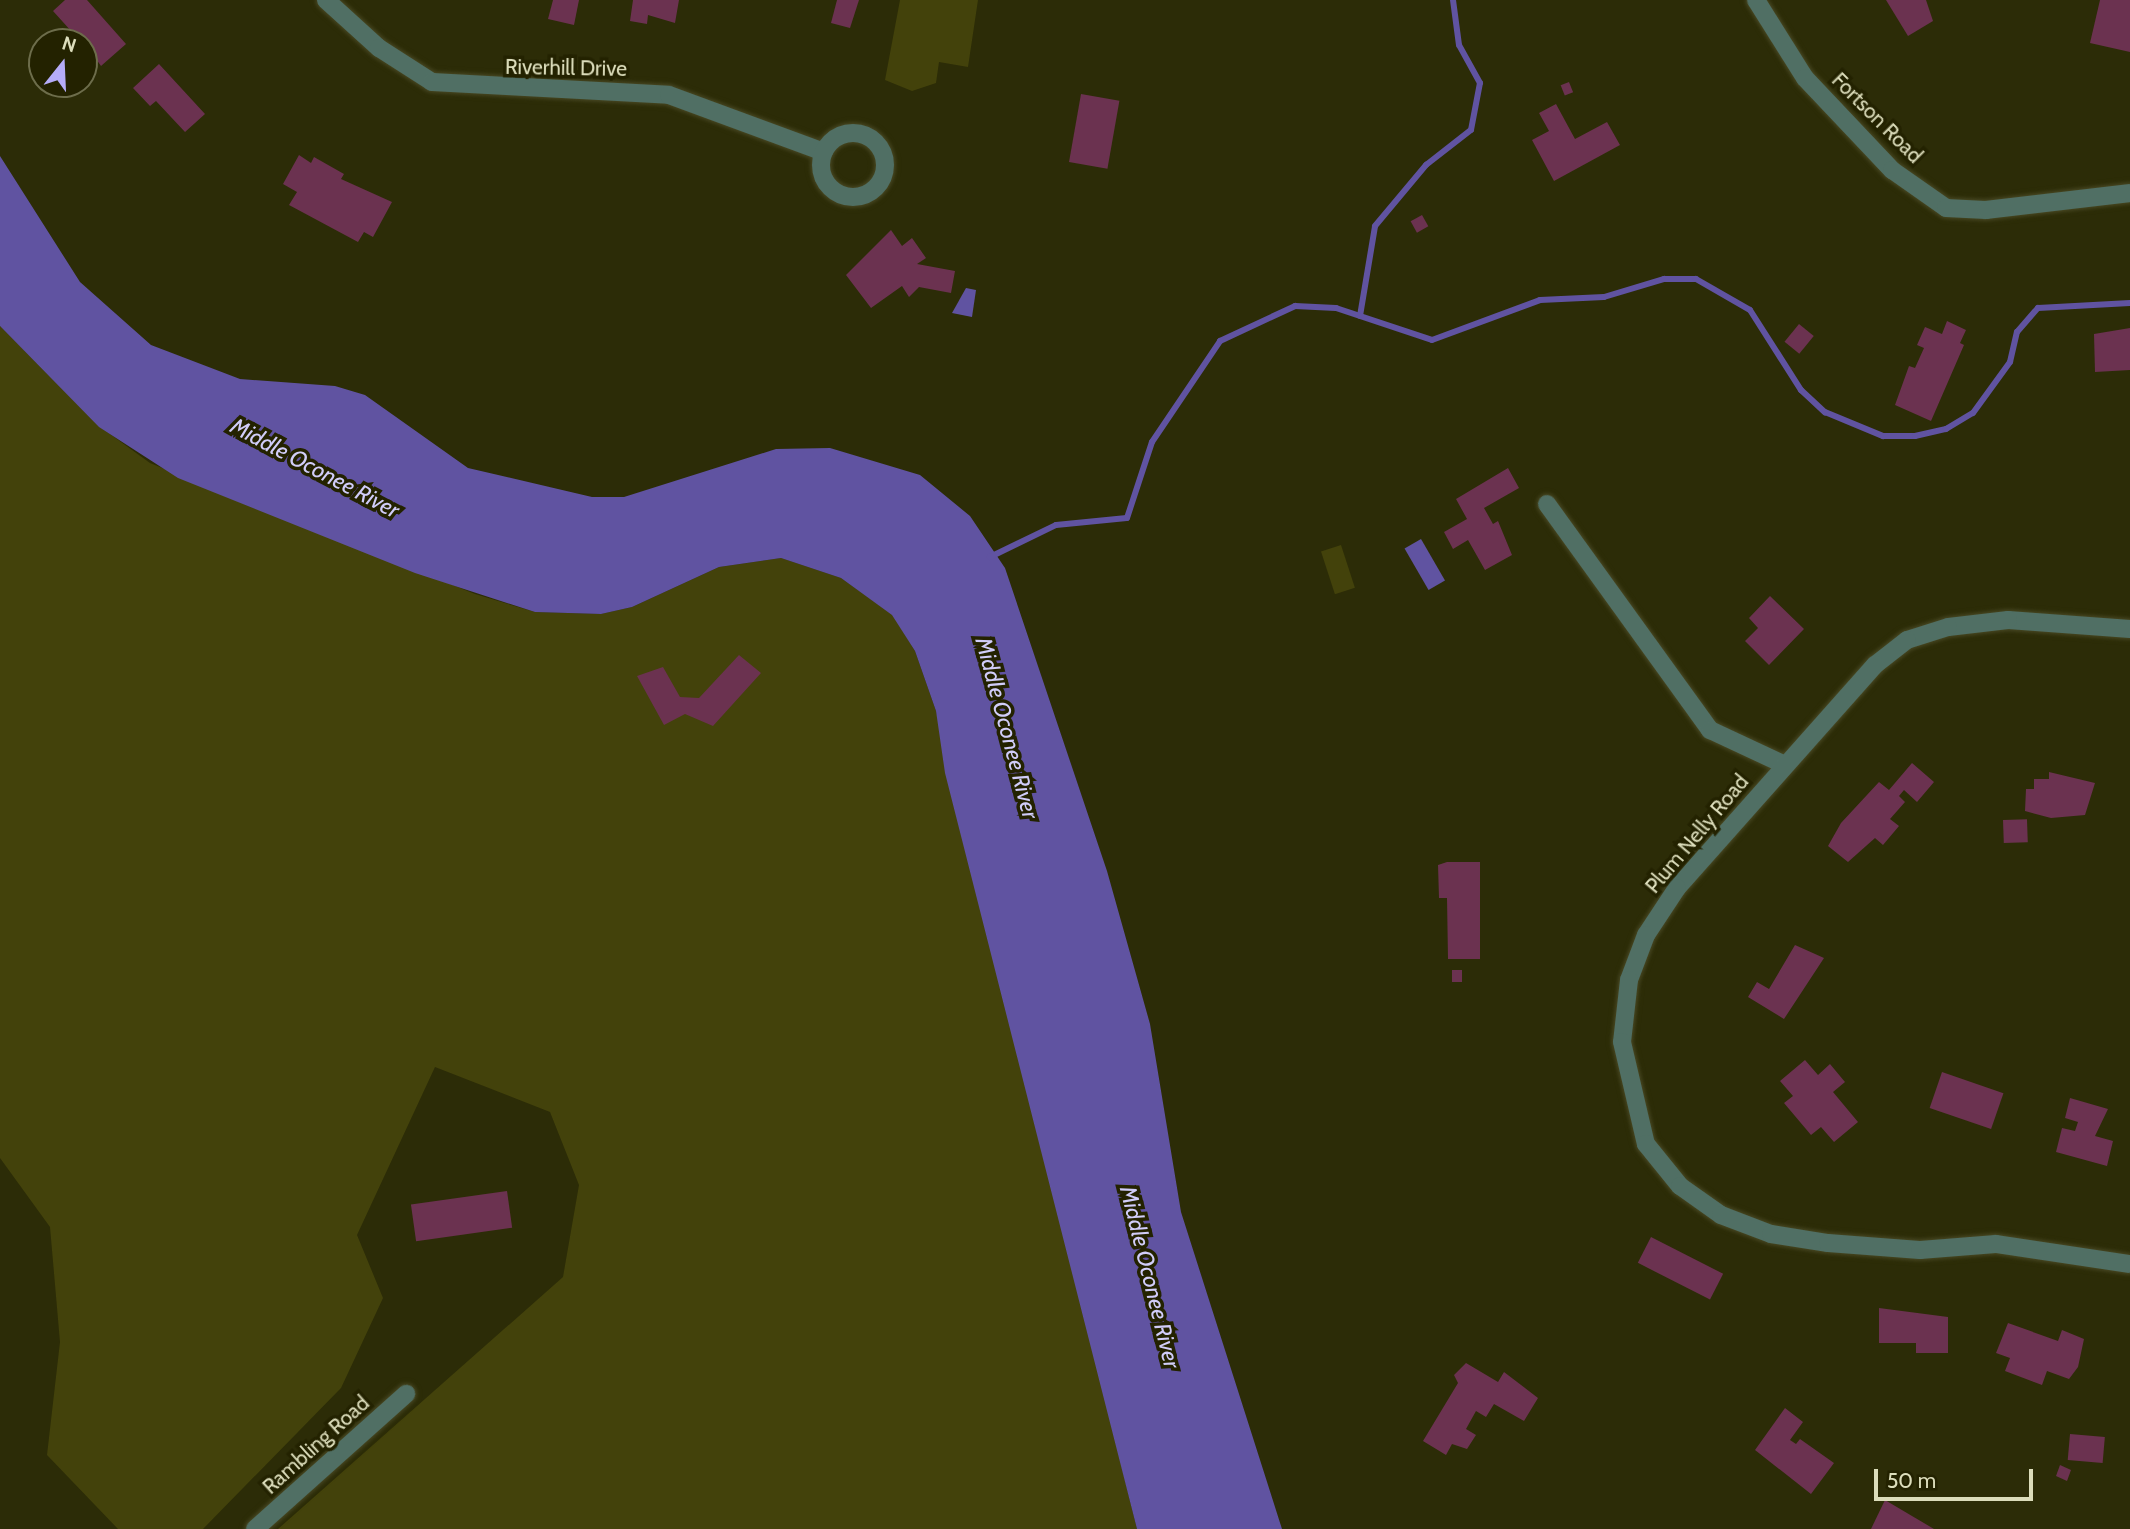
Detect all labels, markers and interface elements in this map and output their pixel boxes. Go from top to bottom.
north arrow [28,28,98,98]
text: N [59,31,79,57]
street label: Riverhill Drive [505,54,627,82]
street label: Fortson Road [1827,68,1927,168]
water label: Middle Oconee River [226,412,404,524]
water label: Middle Oconee River [969,634,1045,822]
street label: Plum Nelly Road [1640,770,1754,898]
water label: Middle Oconee River [1114,1183,1186,1371]
street label: Rambling Road [258,1391,374,1499]
scale bar [1878,1456,2037,1500]
text: 50 m [1887,1468,1936,1493]

